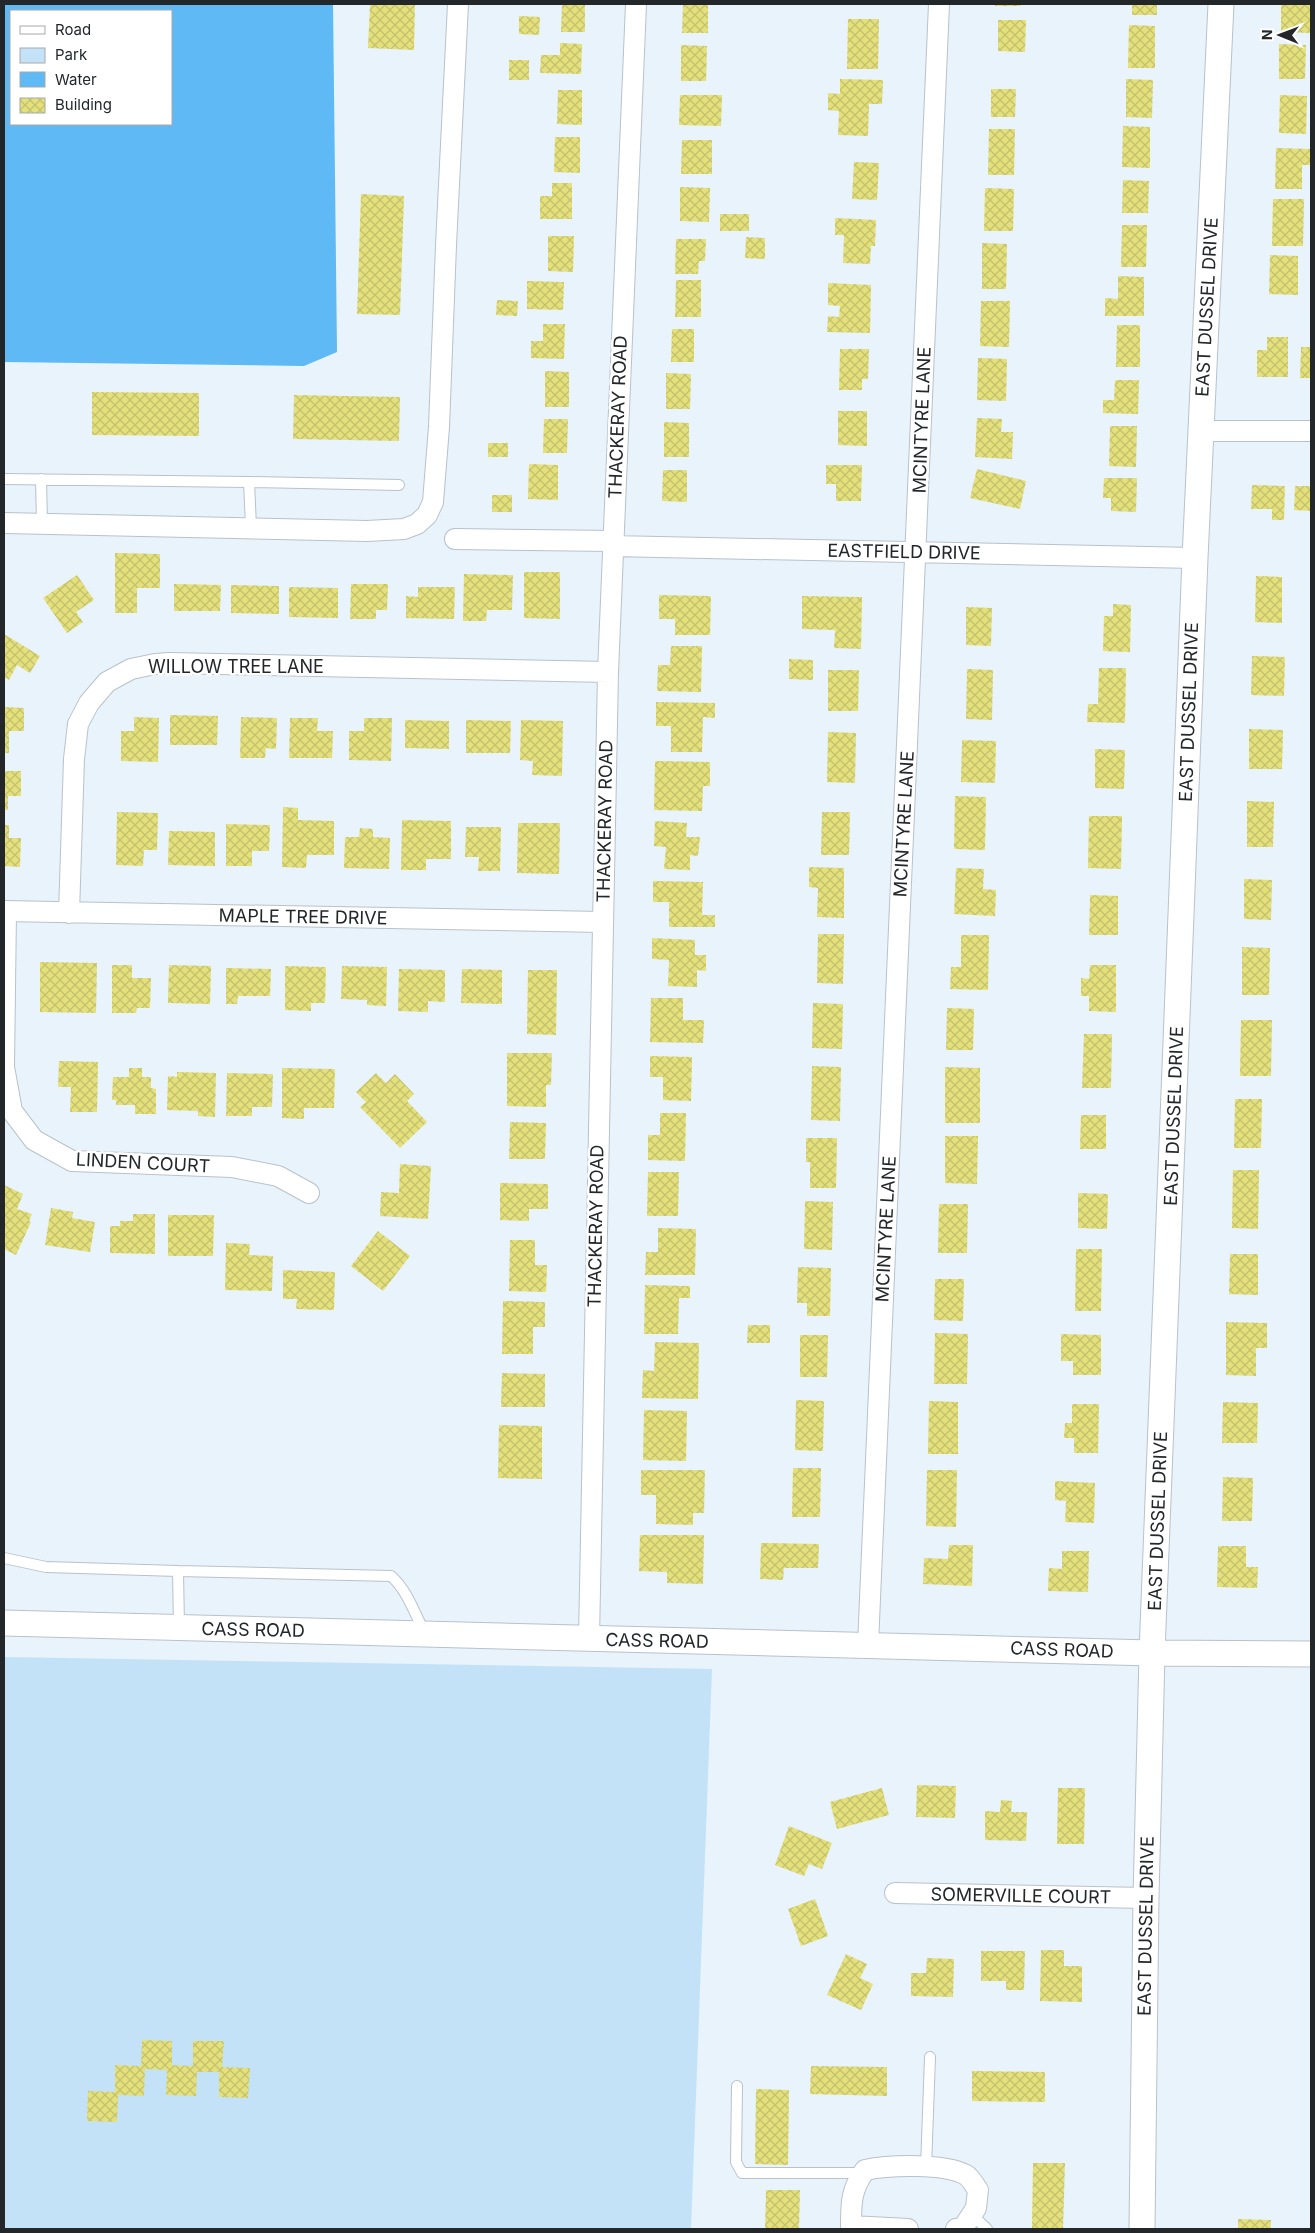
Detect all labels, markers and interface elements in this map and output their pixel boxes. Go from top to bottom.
legend [10,10,172,125]
north arrow [1255,10,1305,60]
text: Road [55,20,91,39]
text: N [1258,29,1275,40]
text: Park [55,45,88,64]
text: Water [55,70,97,89]
text: Building [55,95,112,114]
street label: EAST DUSSEL DRIVE [1191,217,1222,397]
street label: THACKERAY ROAD [604,335,631,499]
street label: MCINTYRE LANE [908,346,935,494]
street label: EASTFIELD DRIVE [827,540,981,563]
street label: EAST DUSSEL DRIVE [1175,622,1202,802]
street label: WILLOW TREE LANE [148,656,324,677]
street label: THACKERAY ROAD [593,739,616,903]
street label: MCINTYRE LANE [889,750,918,898]
street label: MAPLE TREE DRIVE [218,905,388,928]
street label: EAST DUSSEL DRIVE [1160,1026,1187,1206]
street label: THACKERAY ROAD [584,1144,607,1308]
street label: LINDEN COURT [75,1148,211,1177]
street label: MCINTYRE LANE [871,1155,900,1303]
street label: EAST DUSSEL DRIVE [1144,1431,1171,1611]
street label: CASS ROAD [201,1618,305,1641]
street label: CASS ROAD [605,1629,709,1652]
street label: CASS ROAD [1010,1637,1114,1662]
street label: EAST DUSSEL DRIVE [1133,1836,1158,2016]
street label: SOMERVILLE COURT [930,1883,1112,1908]

